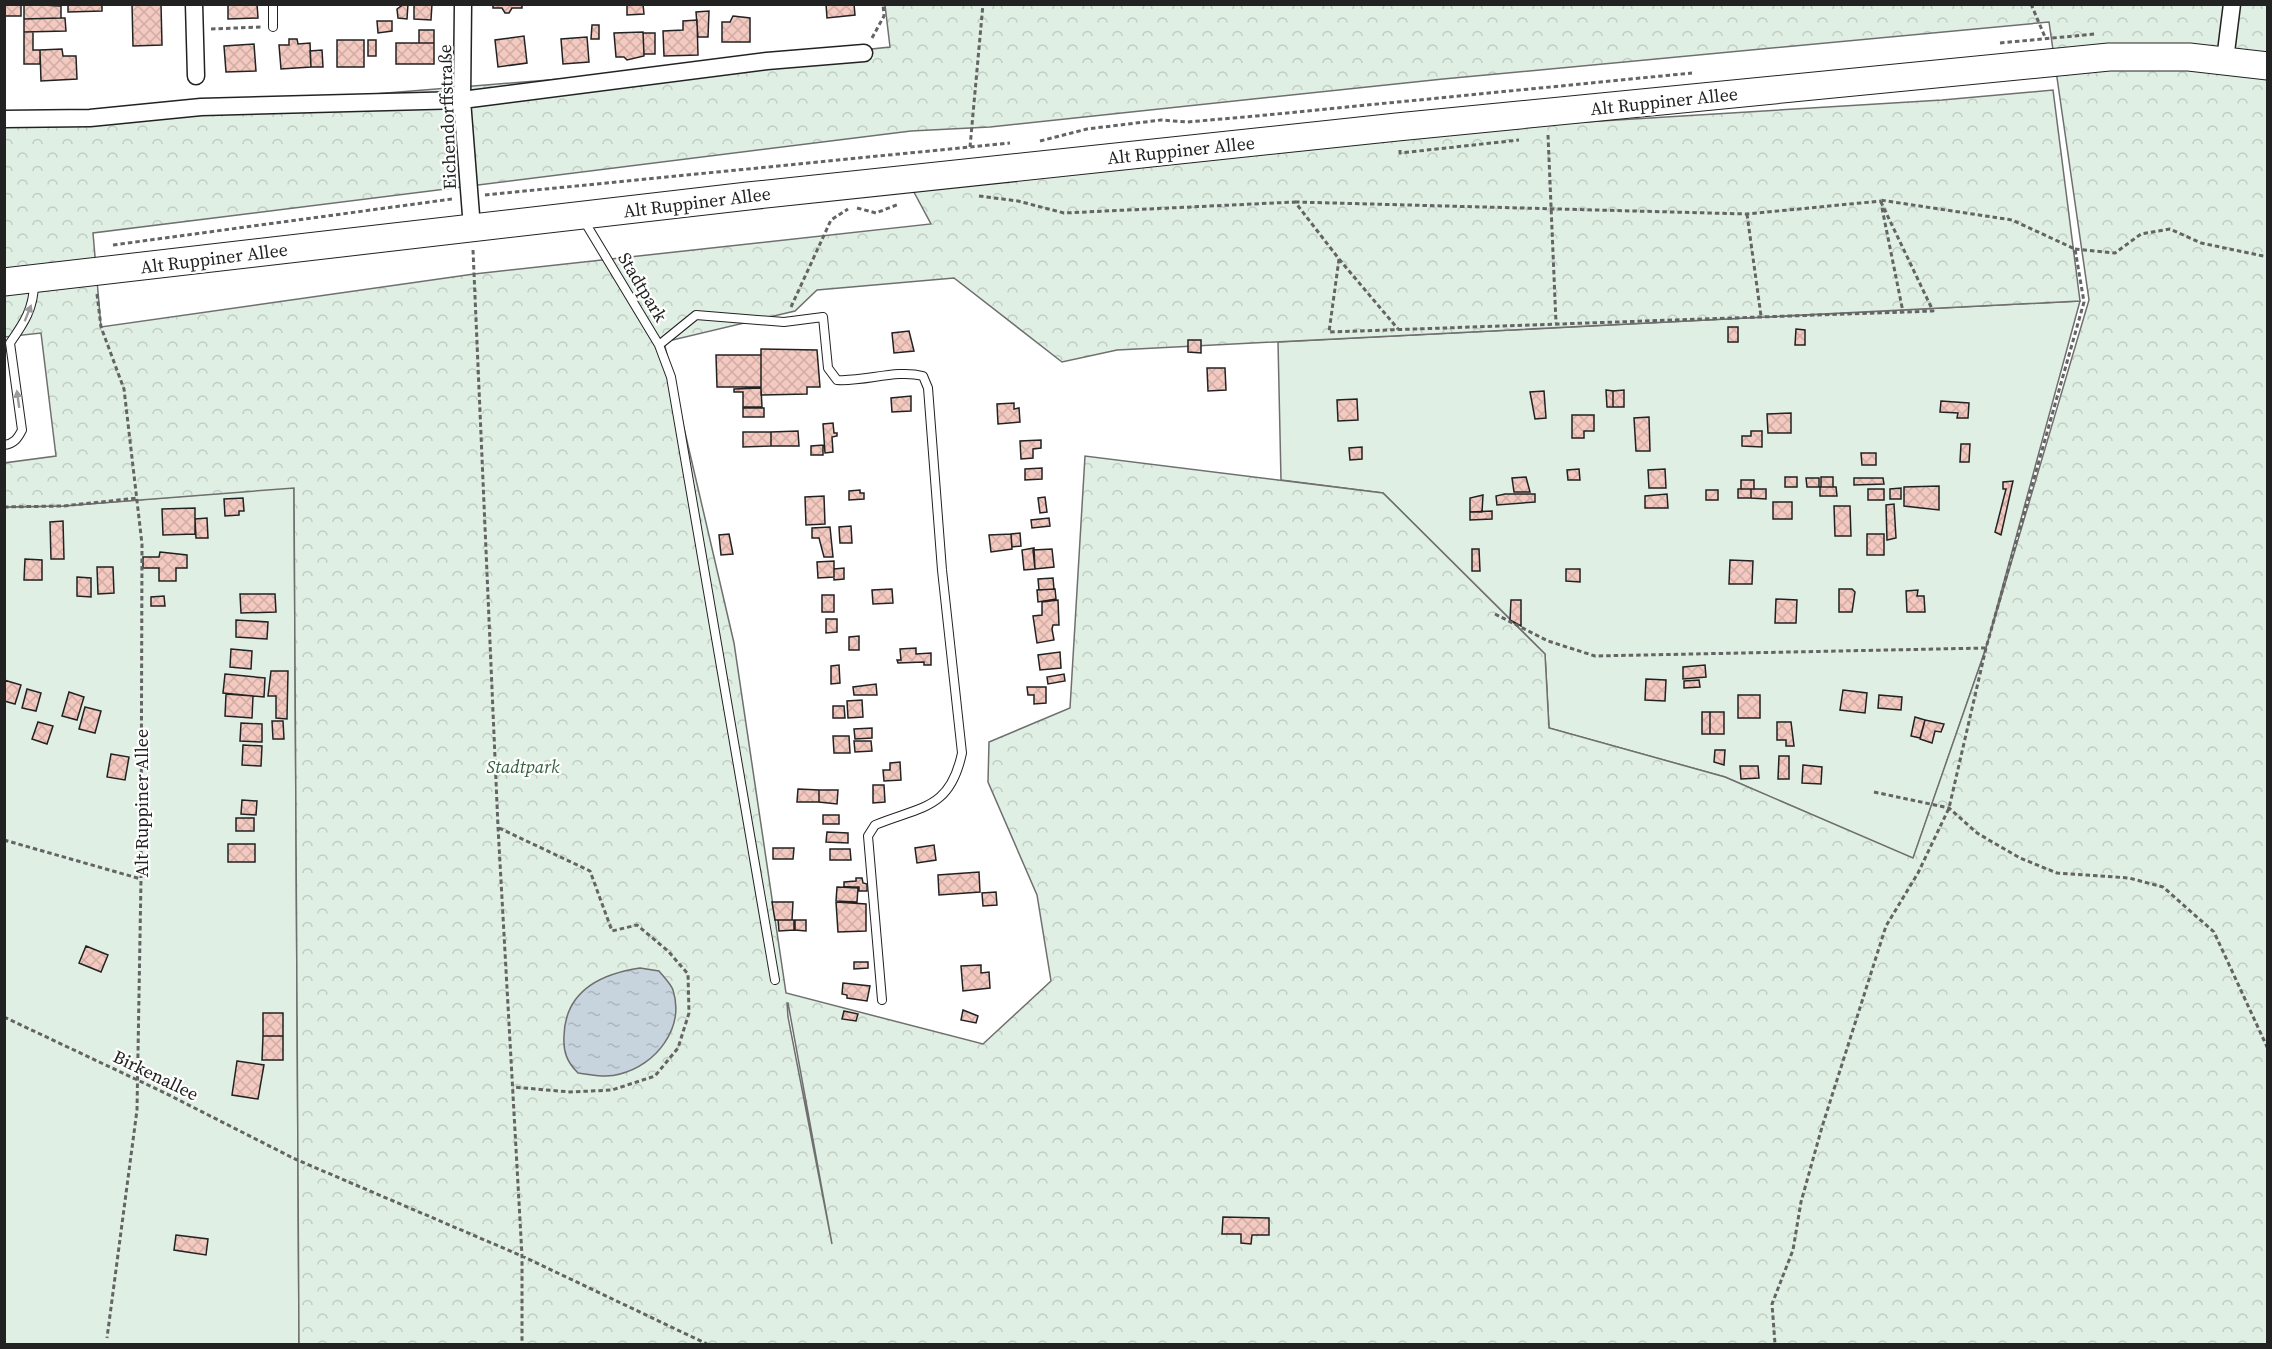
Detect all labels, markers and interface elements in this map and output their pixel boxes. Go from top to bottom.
street label: Eichendorffstraße [432,44,462,190]
street label: Alt Ruppiner Allee [1589,81,1739,121]
street label: Alt Ruppiner Allee [1106,130,1256,170]
street label: Alt Ruppiner Allee [622,181,772,223]
street label: Alt Ruppiner Allee [139,237,289,279]
street label: Stadtpark [612,248,674,327]
one-way arrow [24,304,34,322]
one-way arrow [13,390,23,409]
street label: Alt Ruppiner Allee [129,729,154,877]
park label: Stadtpark [487,754,560,779]
street label: Birkenallee [109,1044,203,1106]

